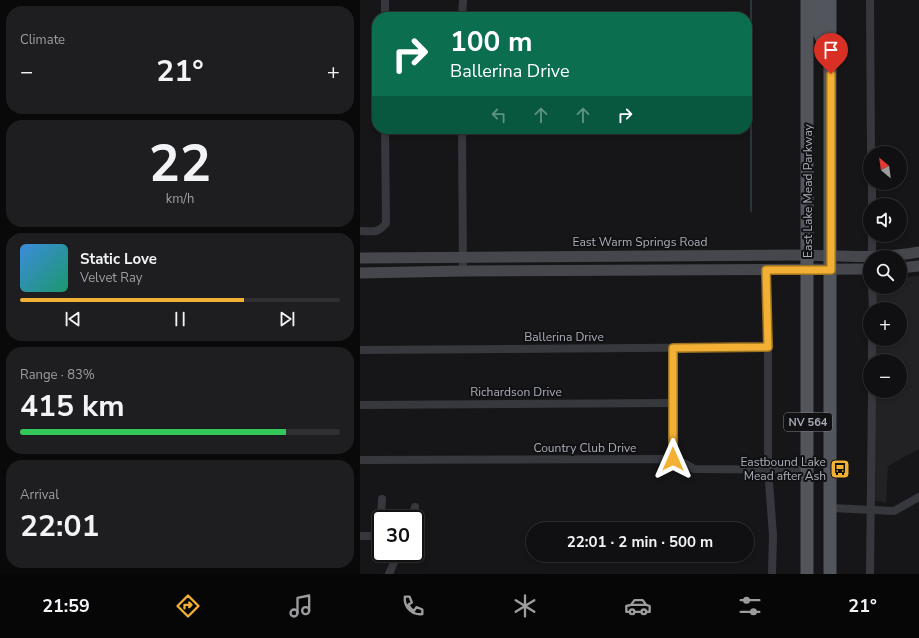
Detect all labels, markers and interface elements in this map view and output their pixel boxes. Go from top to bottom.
text: 100 m [450,23,533,61]
icon: right [384,28,436,80]
text: Climate [20,31,65,49]
pin [814,33,848,74]
icon: arrive [820,39,842,61]
text: 21° [156,51,204,92]
text: − [20,57,33,87]
text: + [327,57,340,87]
text: Ballerina Drive [450,59,570,83]
icon: left [488,104,510,126]
icon: ahead [530,104,552,126]
icon: ahead [572,104,594,126]
icon: right [614,104,636,126]
street label: East Lake Mead Parkway [800,123,816,258]
text: 22 [149,128,211,199]
north arrow [863,146,907,190]
map controls [863,146,907,398]
text: km/h [166,190,194,208]
button: sound [863,198,907,242]
street label: East Warm Springs Road [573,234,707,250]
text: Static Love [80,249,157,269]
button: search [863,250,907,294]
text: Velvet Ray [80,269,142,287]
button: + [863,302,907,346]
icon: previous [62,308,84,330]
icon: pause [169,308,191,330]
icon: next [276,308,298,330]
street label: Ballerina Drive [524,329,604,345]
button: − [863,354,907,398]
text: Range · 83% [20,366,95,384]
street label: Richardson Drive [470,384,562,400]
text: 415 km [20,386,125,427]
road number: NV 564 [784,413,832,431]
position arrow [652,438,694,480]
street label: Country Club Drive [534,440,636,456]
place label: Eastbound Lake Mead after Ash [740,454,826,484]
bus stop icon: Eastbound Lake Mead after Ash [829,458,851,480]
text: Arrival [20,486,59,504]
text: 22:01 [20,506,99,547]
speed limit sign: 30 [372,510,424,562]
text: 22:01 · 2 min · 500 m [567,532,713,552]
icon: directions [174,592,202,620]
icon: music [287,592,315,620]
icon: phone [399,592,427,620]
icon: climate [511,592,539,620]
icon: car [624,592,652,620]
icon: filters [736,592,764,620]
text: 21:59 [42,594,90,618]
text: 21° [848,594,877,618]

